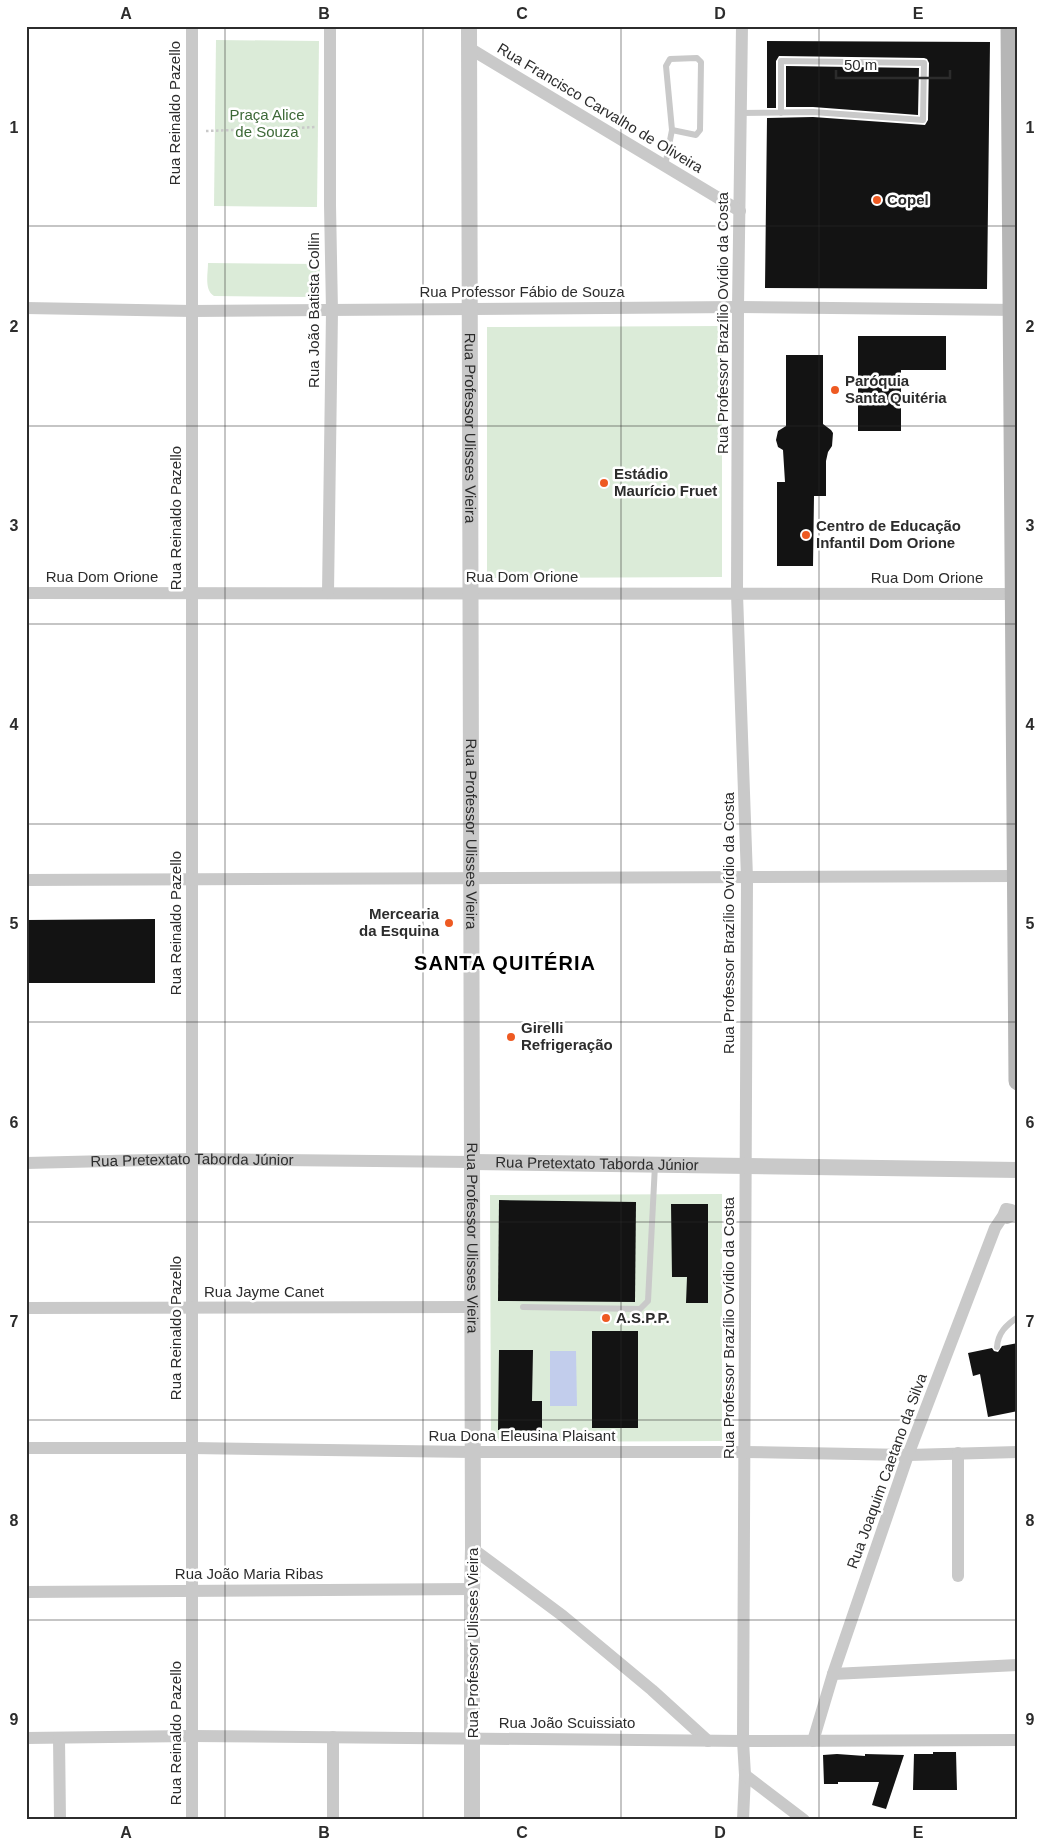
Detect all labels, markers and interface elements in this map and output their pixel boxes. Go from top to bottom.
text: A [120,5,132,22]
text: B [318,5,330,22]
text: C [516,5,528,22]
text: D [714,5,726,22]
text: E [913,5,924,22]
street label: Rua Francisco Carvalho de Oliveira [494,39,707,176]
street label: Rua Reinaldo Pazello [166,41,183,185]
scale bar [836,48,950,80]
text: 50 m [844,56,877,73]
park label: Praça Alice de Souza [229,106,305,140]
text: 1 [10,119,19,136]
text: 1 [1026,119,1035,136]
street label: Rua Professor Brazílio Ovídio da Costa [714,191,731,454]
place label: Copel [887,191,929,208]
marker: Copel [871,194,883,206]
street label: Rua João Batista Collin [305,232,322,388]
street label: Rua Professor Fábio de Souza [419,283,625,300]
text: 2 [10,318,19,335]
text: 2 [1026,318,1035,335]
street label: Rua Professor Ulisses Vieira [462,333,479,524]
place label: Paróquia Santa Quitéria [845,372,947,406]
marker: Paróquia Santa Quitéria [829,384,841,396]
street label: Rua Reinaldo Pazello [167,446,184,590]
place label: Estádio Maurício Fruet [614,465,717,499]
marker: Estádio Maurício Fruet [598,477,610,489]
text: 3 [10,517,19,534]
place label: Centro de Educação Infantil Dom Orione [816,517,961,551]
text: 3 [1026,517,1035,534]
marker: Centro de Educação Infantil Dom Orione [800,529,812,541]
street label: Rua Dom Orione [46,568,158,585]
street label: Rua Dom Orione [466,568,578,585]
street label: Rua Dom Orione [871,569,983,586]
text: 4 [10,716,19,733]
text: 4 [1026,716,1035,733]
street label: Rua Professor Ulisses Vieira [463,739,480,930]
street label: Rua Professor Brazílio Ovídio da Costa [720,791,737,1054]
street label: Rua Reinaldo Pazello [167,851,184,995]
place label: Mercearia da Esquina [359,905,440,939]
text: 5 [10,915,19,932]
text: 5 [1026,915,1035,932]
marker: Mercearia da Esquina [443,917,455,929]
district label: SANTA QUITÉRIA [414,952,596,974]
place label: Girelli Refrigeração [521,1019,613,1053]
marker: Girelli Refrigeração [505,1031,517,1043]
text: 6 [10,1114,19,1131]
text: 6 [1026,1114,1035,1131]
street label: Rua Professor Ulisses Vieira [464,1143,481,1334]
street label: Rua Pretextato Taborda Júnior [90,1150,294,1169]
street label: Rua Pretextato Taborda Júnior [495,1153,699,1173]
street label: Rua Professor Brazílio Ovídio da Costa [720,1196,737,1459]
street label: Rua Reinaldo Pazello [167,1256,184,1400]
street label: Rua Jayme Canet [204,1283,325,1300]
place label: A.S.P.P. [616,1309,670,1326]
marker: A.S.P.P. [600,1312,612,1324]
text: 7 [10,1313,19,1330]
text: 7 [1026,1313,1035,1330]
street label: Rua Joaquim Caetano da Silva [843,1370,930,1571]
street label: Rua Dona Eleusina Plaisant [429,1427,616,1444]
text: 8 [10,1512,19,1529]
text: 8 [1026,1512,1035,1529]
street label: Rua Professor Ulisses Vieira [464,1547,481,1738]
street label: Rua João Maria Ribas [175,1565,323,1582]
street label: Rua Reinaldo Pazello [167,1661,184,1805]
text: 9 [10,1711,19,1728]
text: 9 [1026,1711,1035,1728]
street label: Rua João Scuissiato [499,1714,635,1731]
text: A [120,1824,132,1841]
text: B [318,1824,330,1841]
text: C [516,1824,528,1841]
text: D [714,1824,726,1841]
text: E [913,1824,924,1841]

